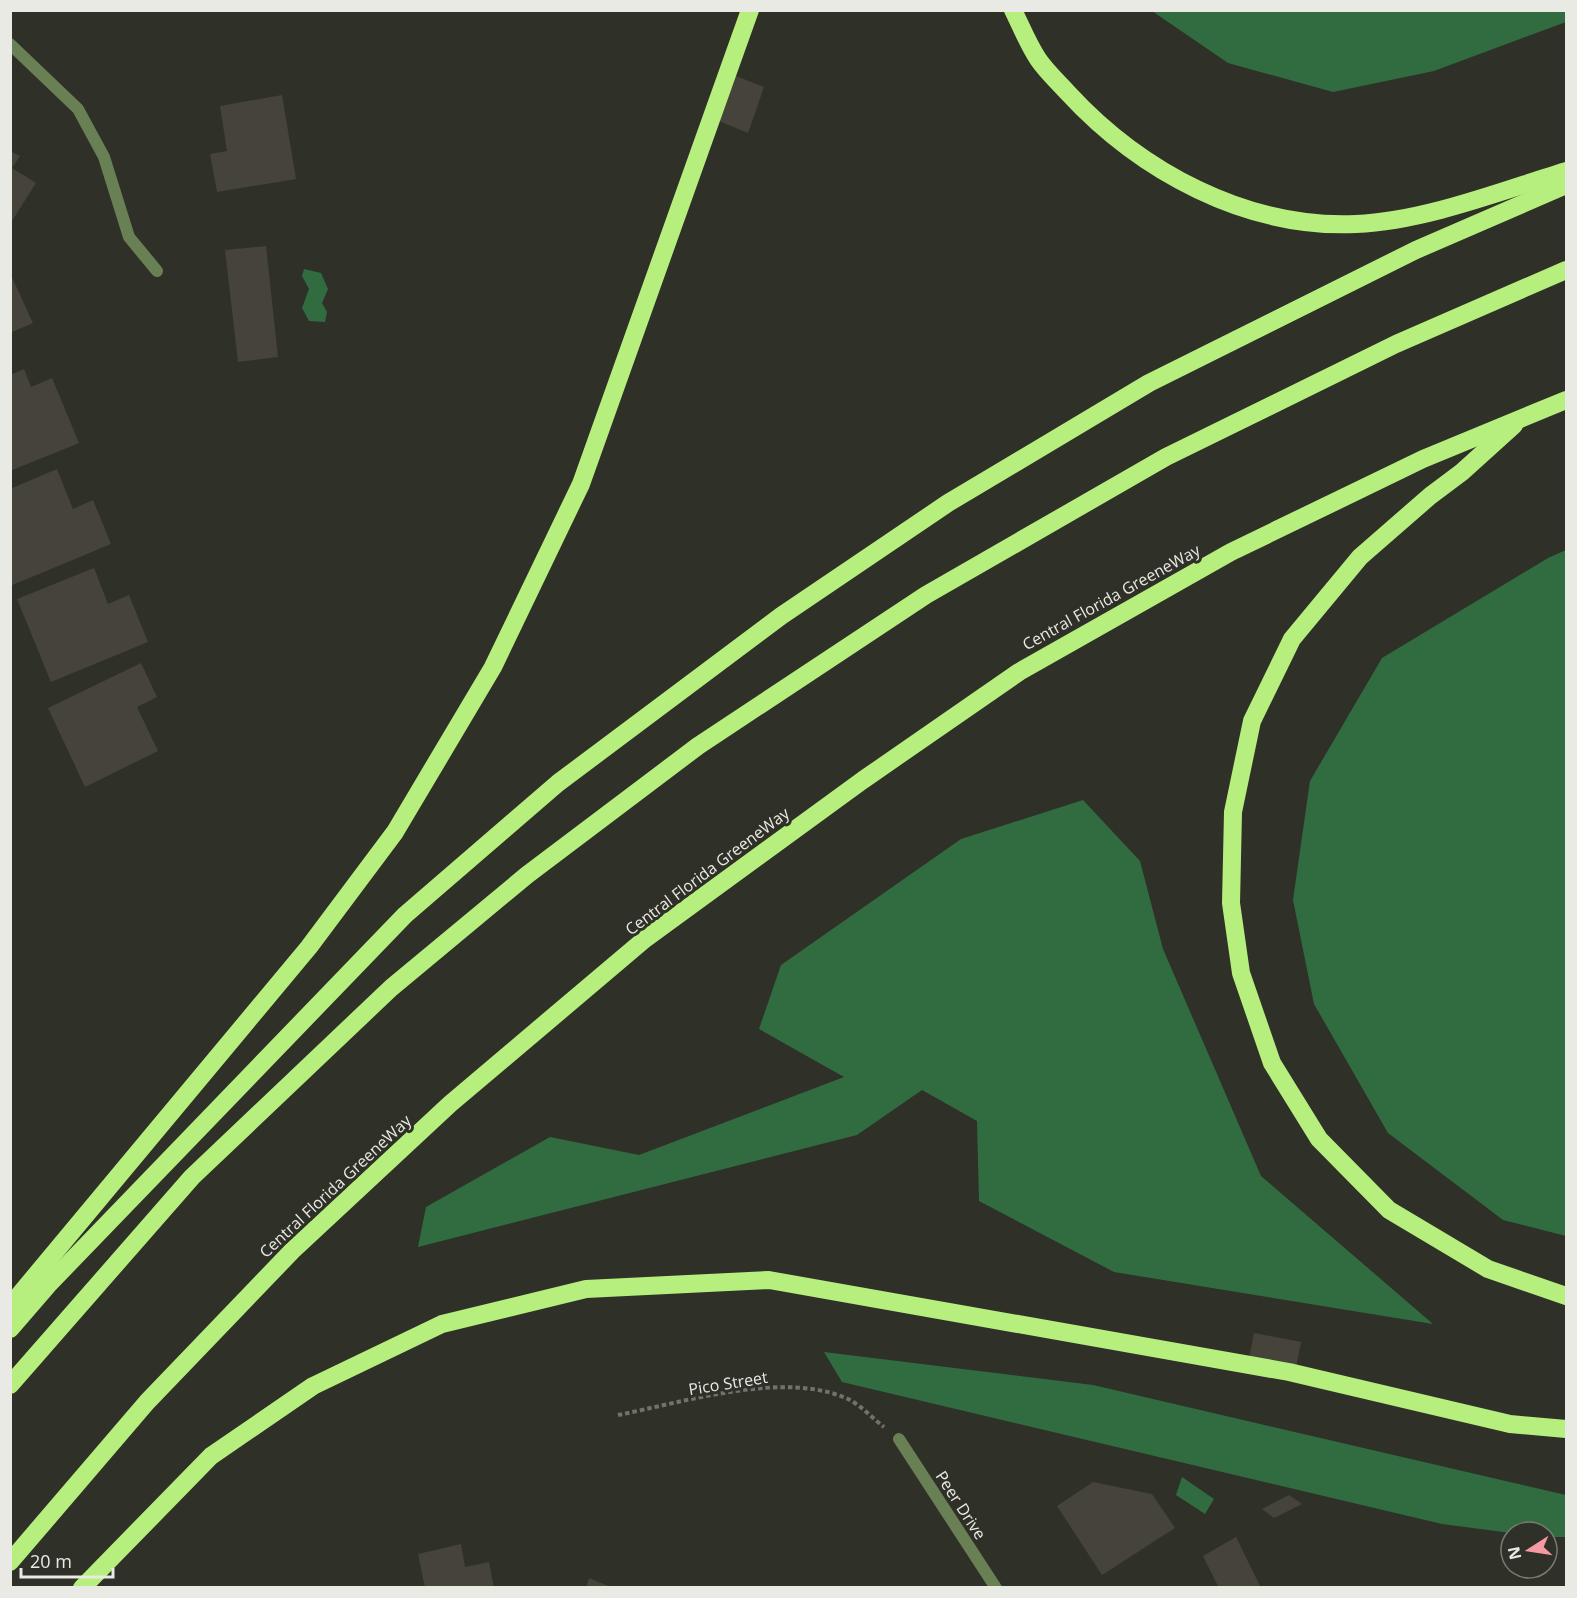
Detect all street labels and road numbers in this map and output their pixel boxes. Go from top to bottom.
street label: Central Florida GreeneWay [1018,538,1205,655]
street label: Central Florida GreeneWay [620,801,794,940]
street label: Central Florida GreeneWay [254,1109,416,1262]
street label: Pico Street [687,1366,769,1400]
street label: Peer Drive [931,1467,991,1543]

